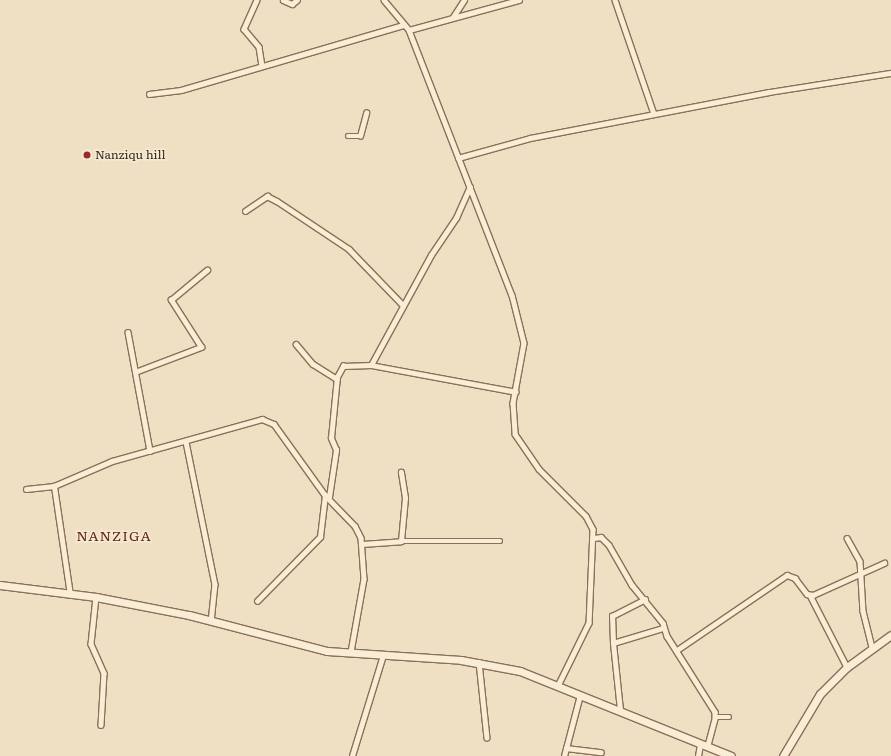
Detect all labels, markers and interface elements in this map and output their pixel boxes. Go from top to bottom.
place label: Nanziqu hill [95,148,166,162]
marker: Nanziqu hill [82,150,92,160]
district label: NANZIGA [76,527,152,543]

